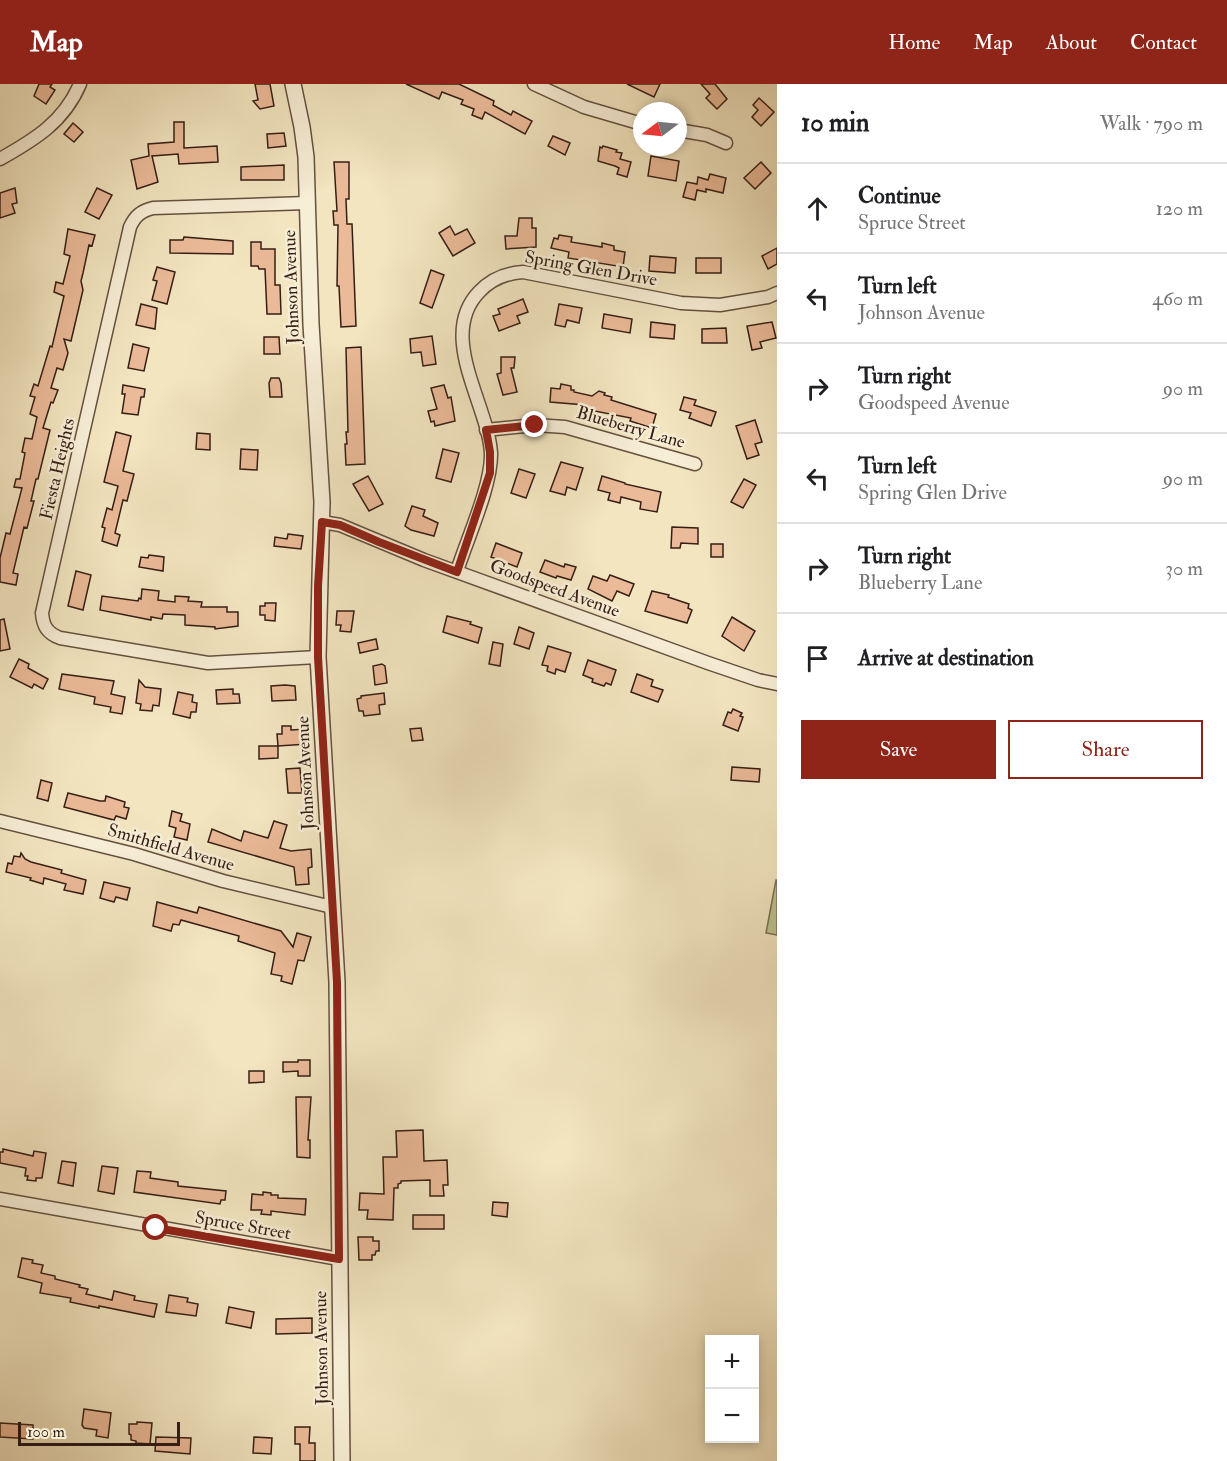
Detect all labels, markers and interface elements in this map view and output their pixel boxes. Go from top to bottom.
text: Map [30,25,83,60]
text: Home [888,29,940,56]
text: Map [973,29,1013,56]
text: About [1046,29,1097,56]
text: Contact [1130,29,1197,56]
north arrow [633,102,687,156]
text: 10 min [801,107,869,139]
text: Walk · 790 m [1100,111,1203,136]
text: Continue [858,182,941,210]
icon: ahead [801,192,834,225]
text: 120 m [1156,196,1203,221]
text: Spruce Street [858,210,966,235]
street label: Johnson Avenue [278,229,305,345]
street label: Spring Glen Drive [523,246,659,292]
text: Turn left [858,272,937,300]
icon: left [801,282,834,315]
text: 460 m [1152,286,1203,311]
text: Johnson Avenue [858,300,985,325]
text: Turn right [858,362,951,390]
icon: right [801,372,834,405]
text: 90 m [1163,376,1203,401]
text: Goodspeed Avenue [858,390,1010,415]
street label: Blueberry Lane [574,401,688,454]
route end [521,411,547,437]
street label: Fiesta Heights [35,416,80,522]
text: Turn left [858,452,937,480]
icon: left [801,462,834,495]
text: 90 m [1163,466,1203,491]
text: Spring Glen Drive [858,480,1007,505]
text: Turn right [858,542,951,570]
icon: right [801,552,834,585]
street label: Goodspeed Avenue [487,554,623,623]
text: 30 m [1165,556,1203,581]
text: Blueberry Lane [858,570,982,595]
icon: arrive [801,642,834,675]
text: Arrive at destination [858,644,1034,672]
street label: Johnson Avenue [291,715,320,832]
button: Save [801,720,996,779]
button: Share [1008,720,1203,779]
street label: Smithfield Avenue [105,818,237,877]
street label: Spruce Street [193,1206,293,1245]
route start [142,1214,168,1240]
street label: Johnson Avenue [309,1290,334,1406]
map controls [705,1335,759,1443]
button: + [705,1335,759,1389]
button: − [705,1389,759,1443]
scale bar [18,1419,180,1446]
text: 100 m [27,1422,65,1442]

